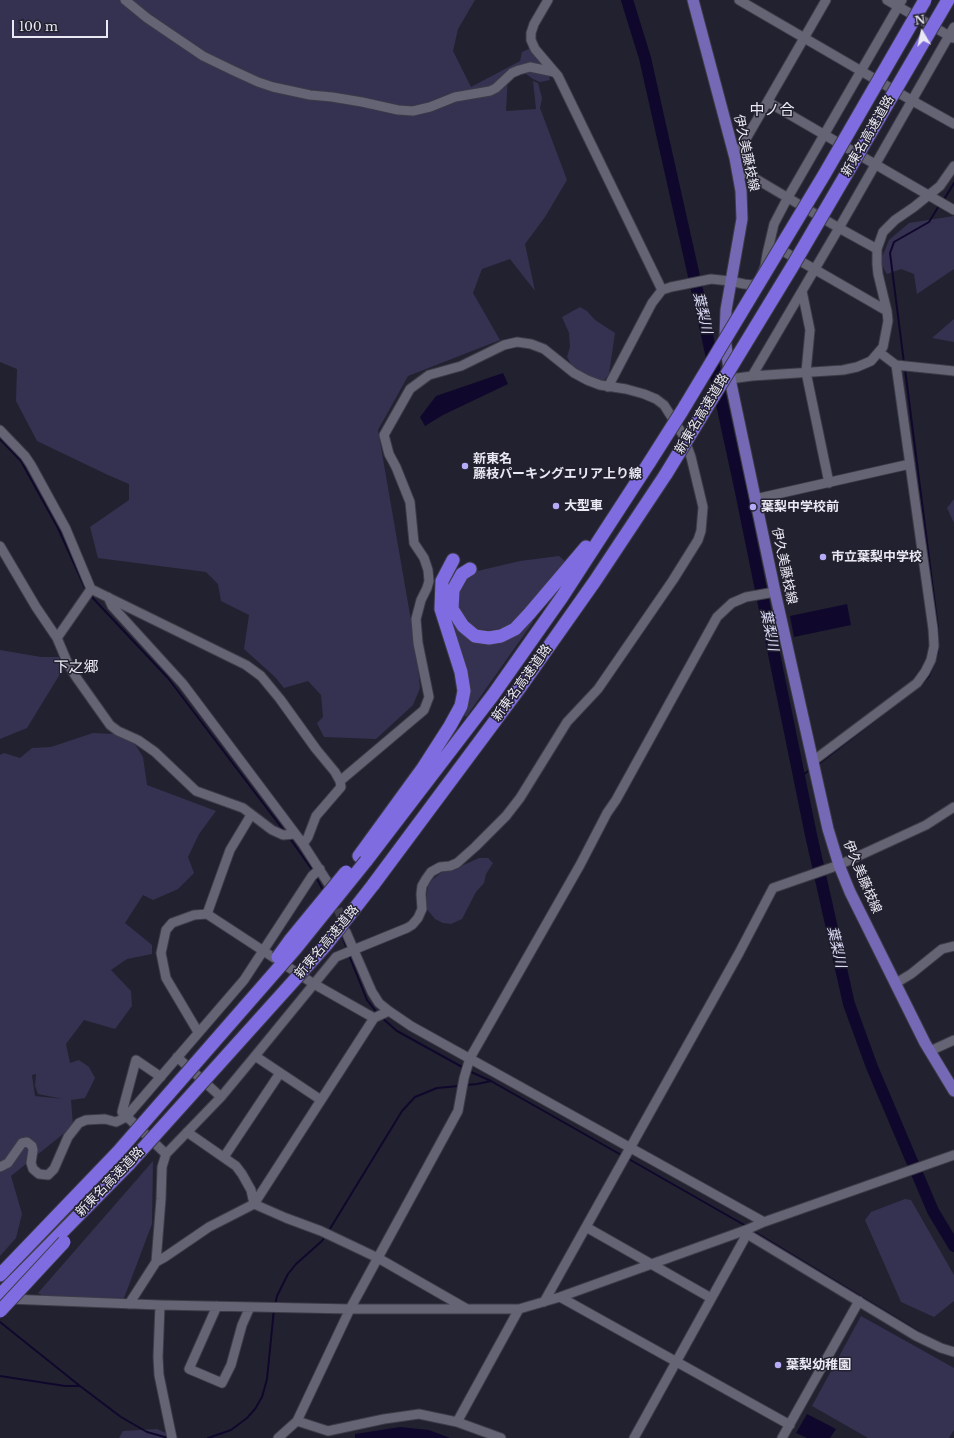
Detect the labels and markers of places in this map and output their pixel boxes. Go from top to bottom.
place label: 新東名 藤枝パーキングエリア上り線 [473,451,642,482]
marker: 新東名 藤枝パーキングエリア上り線 [460,461,470,471]
place label: 大型車 [564,498,603,514]
place label: 葉梨中学校前 [761,499,839,515]
marker: 大型車 [551,501,561,511]
marker: 葉梨中学校前 [748,502,758,512]
place label: 市立葉梨中学校 [831,549,922,565]
marker: 市立葉梨中学校 [818,552,828,562]
place label: 葉梨幼稚園 [786,1357,851,1373]
marker: 葉梨幼稚園 [773,1360,783,1370]

